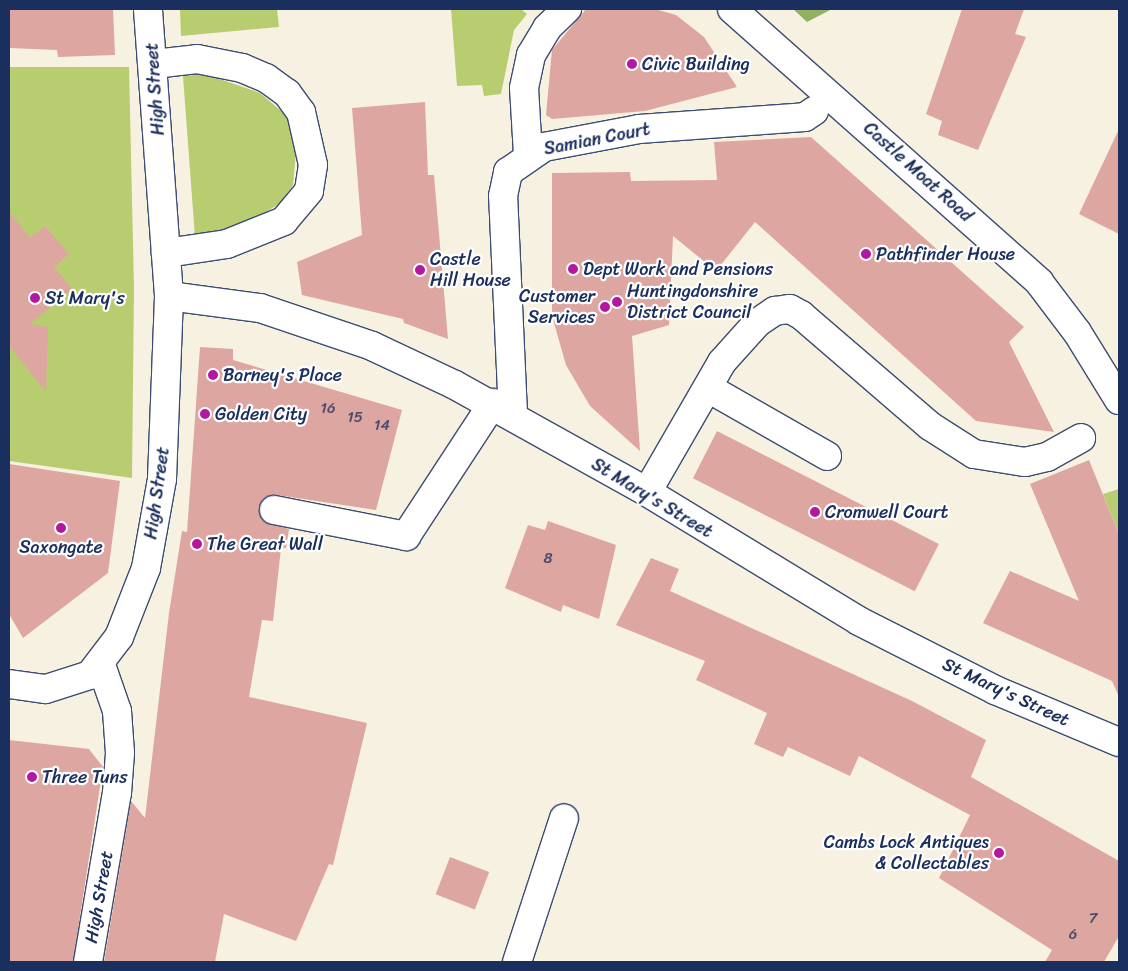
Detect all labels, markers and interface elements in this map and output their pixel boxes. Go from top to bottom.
street label: High Street [141,42,169,136]
place label: Civic Building [642,53,750,75]
marker: Civic Building [626,58,638,70]
street label: Castle Moat Road [859,117,977,227]
street label: Samian Court [542,118,652,160]
place label: Pathfinder House [876,243,1016,265]
marker: Pathfinder House [860,248,872,260]
place label: Castle Hill House [430,249,511,292]
place label: Dept Work and Pensions [583,258,773,280]
marker: Dept Work and Pensions [567,263,579,275]
marker: Castle Hill House [414,264,426,276]
place label: Huntingdonshire District Council [627,281,758,324]
place label: Customer Services [519,286,595,328]
place label: St Mary's [45,287,123,309]
marker: St Mary's [29,292,41,304]
marker: Huntingdonshire District Council [611,296,623,308]
marker: Customer Services [599,301,611,313]
place label: Barney's Place [223,364,342,386]
marker: Barney's Place [207,369,219,381]
house number: 16 [321,400,335,418]
place label: Golden City [215,403,307,425]
marker: Golden City [199,408,211,420]
house number: 15 [347,409,363,427]
house number: 14 [374,417,390,435]
street label: High Street [140,445,174,541]
street label: St Mary's Street [588,454,716,542]
place label: Cromwell Court [825,501,948,523]
marker: Cromwell Court [809,506,821,518]
marker: Saxongate [55,522,67,534]
place label: The Great Wall [207,533,323,555]
place label: Saxongate [19,536,103,558]
marker: The Great Wall [191,538,203,550]
house number: 8 [543,550,553,568]
street label: St Mary's Street [940,654,1072,730]
place label: Three Tuns [42,766,128,788]
marker: Three Tuns [26,771,38,783]
place label: Cambs Lock Antiques & Collectables [823,832,989,874]
marker: Cambs Lock Antiques & Collectables [993,847,1005,859]
street label: High Street [80,849,118,945]
house number: 7 [1089,910,1097,928]
house number: 6 [1069,926,1077,944]

